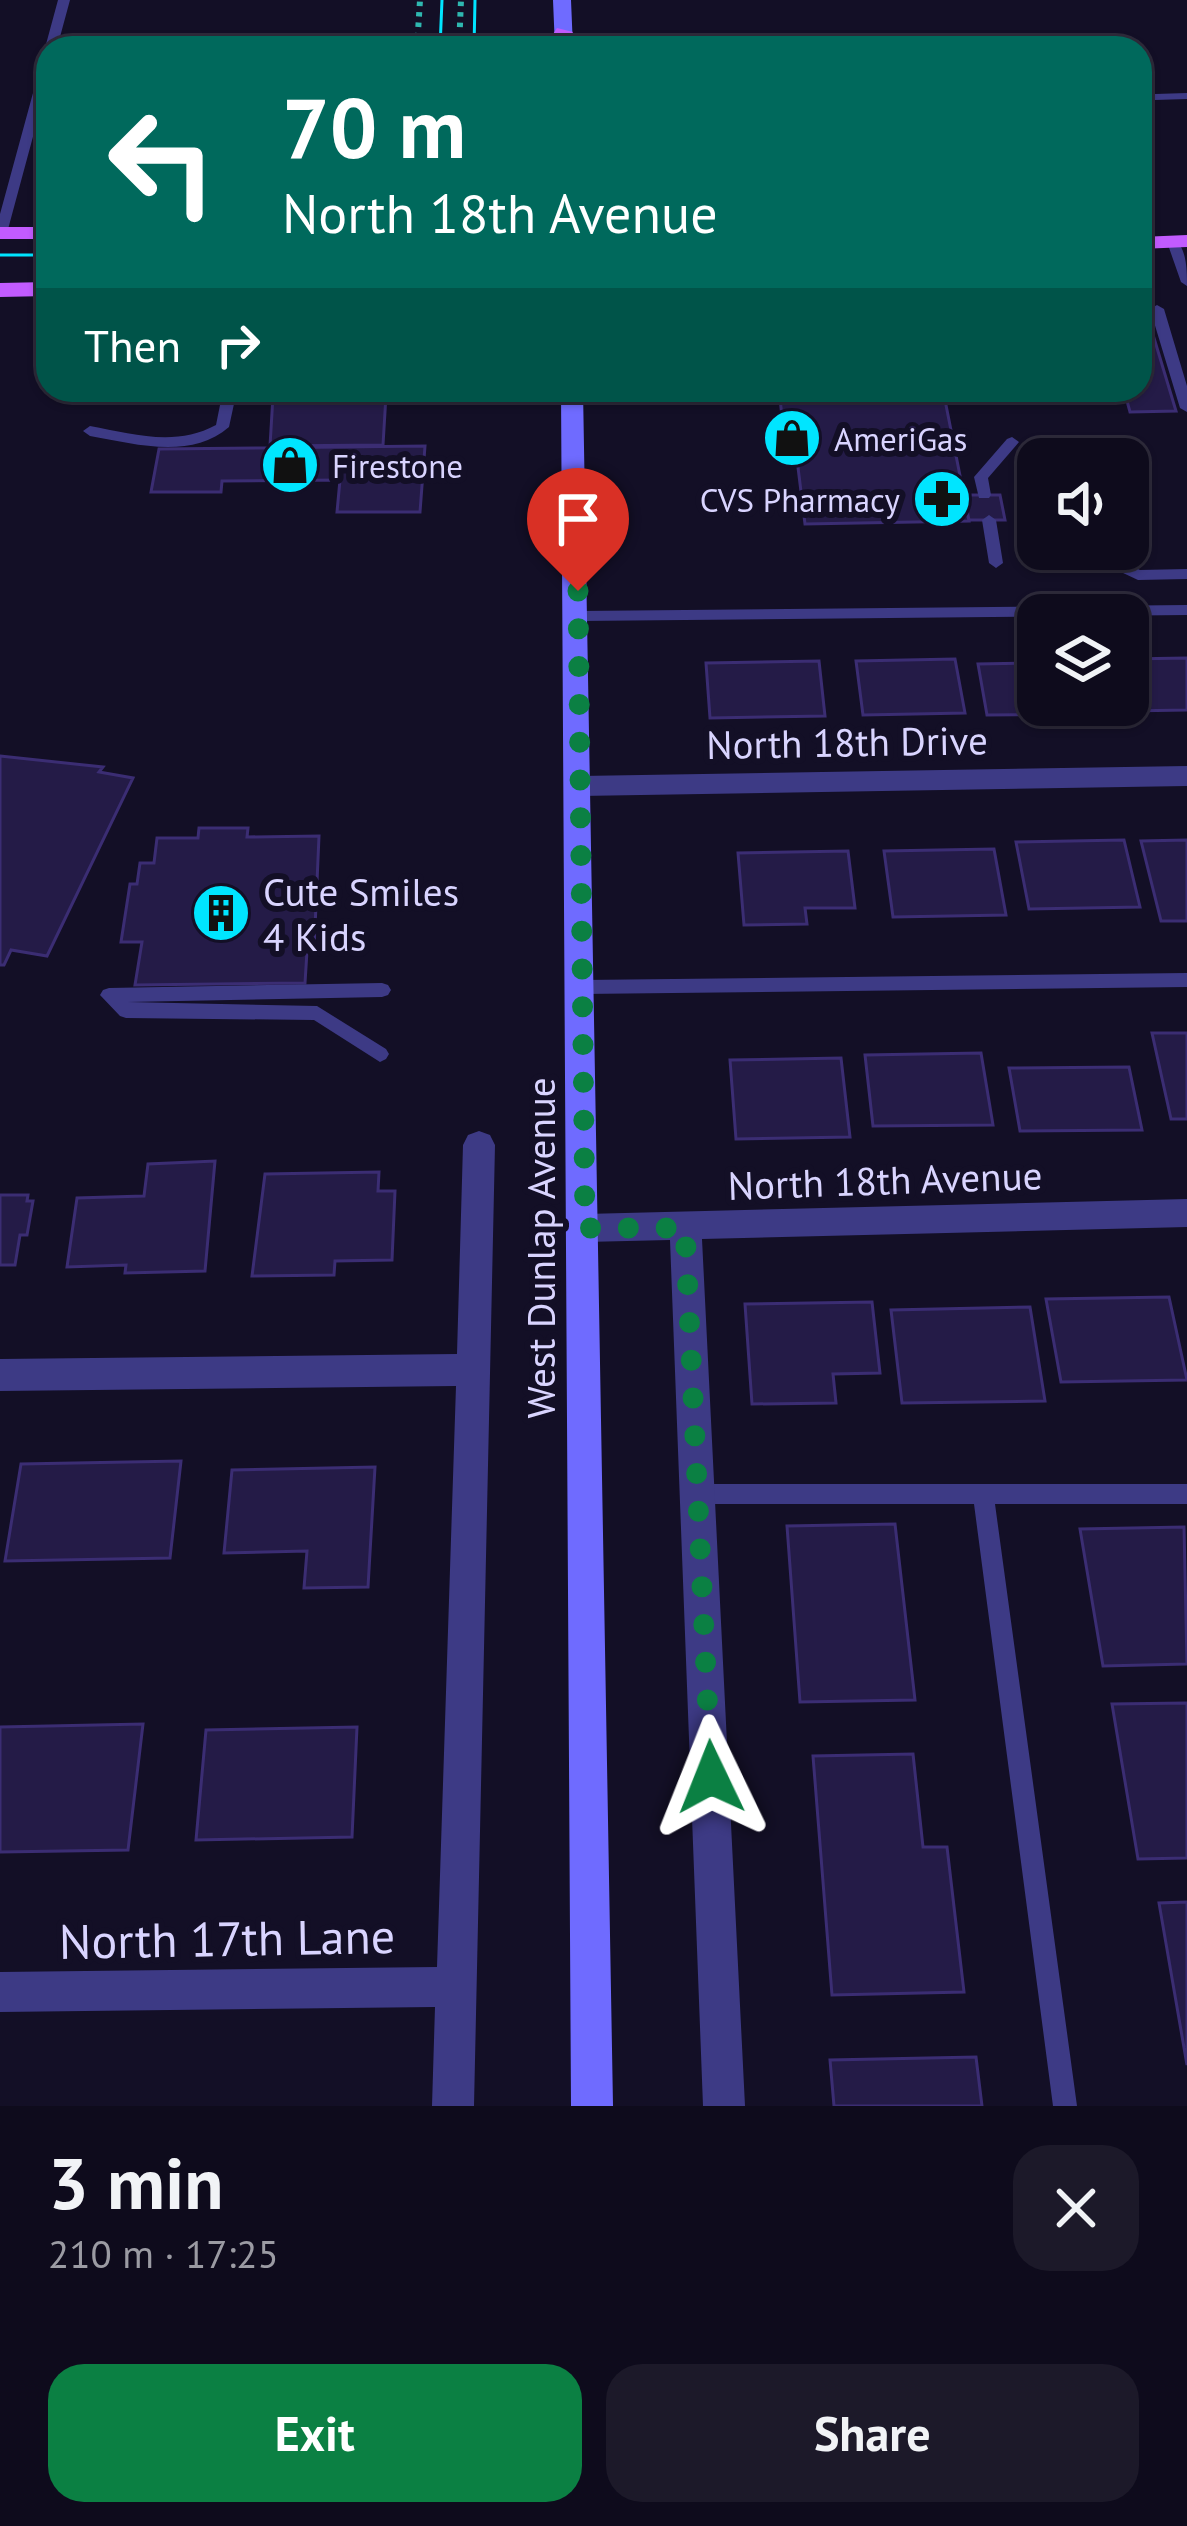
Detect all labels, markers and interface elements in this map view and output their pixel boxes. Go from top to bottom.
text: 70 m [282,72,466,181]
icon: left [84,84,240,240]
text: North 18th Avenue [282,178,718,248]
icon: right [205,312,271,378]
text: Then [84,316,181,374]
shop icon: AmeriGas [761,407,823,469]
place label: AmeriGas [834,417,967,460]
shop icon: Firestone [259,434,321,496]
map controls [1017,438,1149,726]
button: sound [1017,438,1149,570]
place label: Firestone [332,444,463,487]
pin [527,468,629,591]
pharmacy icon: CVS Pharmacy [911,468,973,530]
place label: CVS Pharmacy [700,478,901,521]
icon: arrive [545,486,611,552]
button: layers [1017,594,1149,726]
street label: North 18th Drive [706,714,988,770]
place label: Cute Smiles 4 Kids [263,866,459,962]
building icon: Cute Smiles 4 Kids [190,882,252,944]
street label: West Dunlap Avenue [515,1077,566,1419]
street label: North 18th Avenue [727,1149,1043,1211]
position arrow [648,1714,774,1840]
street label: North 17th Lane [59,1904,395,1972]
text: 3 min [48,2136,224,2229]
button: close [1013,2145,1139,2271]
text: 210 m · 17:25 [48,2228,279,2279]
button: Exit [48,2364,582,2502]
button: Share [606,2364,1139,2502]

